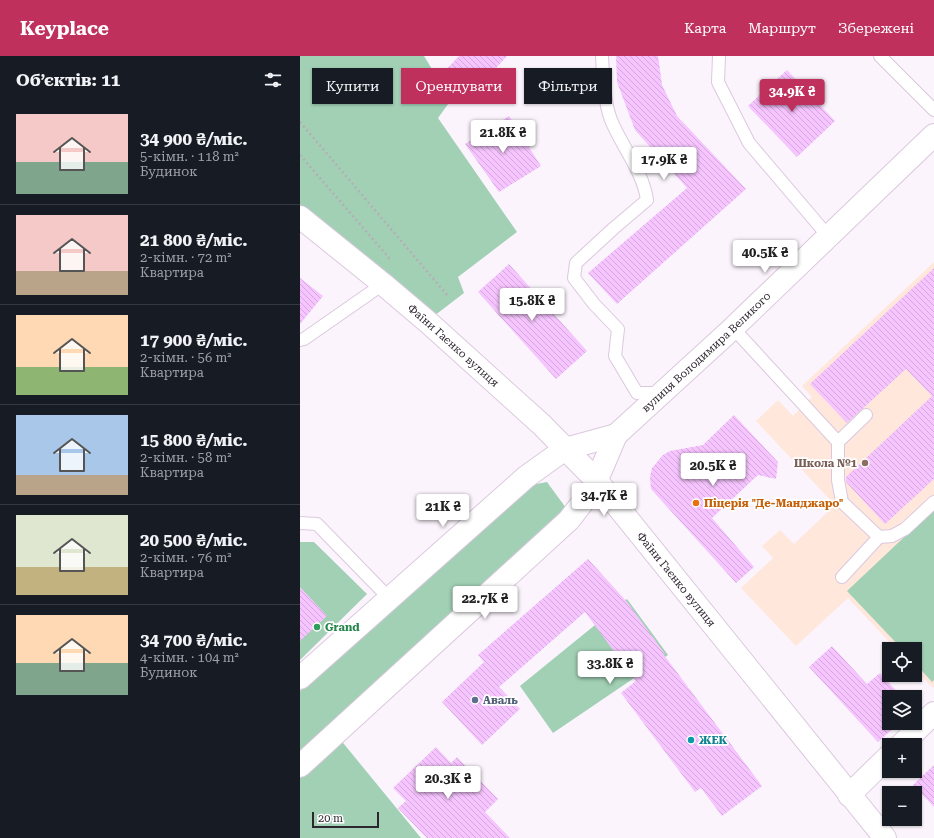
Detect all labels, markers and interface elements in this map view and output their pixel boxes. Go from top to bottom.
text: Keyplace [20,17,109,40]
text: Карта [684,20,726,36]
text: Маршрут [748,20,816,36]
text: Збережені [838,20,914,36]
chip: Купити [312,68,393,104]
chip: Орендувати [401,68,516,104]
chip: Фільтри [524,68,612,104]
icon: filters [262,69,284,91]
text: Об’єктів: 11 [16,70,120,90]
pin: 34.9K ₴ [755,79,829,113]
text: 34.9K ₴ [769,84,815,99]
pin: 21.8K ₴ [466,120,540,154]
text: 21.8K ₴ [480,125,526,140]
text: 34 900 ₴/міс. [140,129,248,149]
icon: home [48,130,96,178]
pin: 17.9K ₴ [627,147,701,181]
text: 5-кімн. · 118 m² [140,149,239,164]
text: 17.9K ₴ [641,152,687,167]
text: Будинок [140,164,197,179]
text: 21 800 ₴/міс. [140,230,248,250]
icon: home [48,231,96,279]
pin: 40.5K ₴ [728,240,802,274]
text: 40.5K ₴ [742,245,788,260]
text: 2-кімн. · 72 m² [140,250,232,265]
text: Квартира [140,265,204,280]
pin: 15.8K ₴ [495,288,569,322]
street label: вулиця Володимира Великого [639,289,773,415]
text: 15.8K ₴ [509,293,555,308]
street label: Фаїни Гаєнко вулиця [405,301,502,389]
text: 17 900 ₴/міс. [140,330,248,350]
icon: home [48,331,96,379]
text: 2-кімн. · 56 m² [140,350,232,365]
text: Квартира [140,365,204,380]
text: 15 800 ₴/міс. [140,430,248,450]
icon: home [48,431,96,479]
text: 2-кімн. · 58 m² [140,450,232,465]
pin: 20.5K ₴ [676,453,750,487]
place label: Школа №1 [794,457,857,470]
text: 20.5K ₴ [690,458,736,473]
marker: Школа №1 [860,458,870,468]
text: Квартира [140,465,204,480]
pin: 34.7K ₴ [567,483,641,517]
text: 34.7K ₴ [581,488,627,503]
pin: 21K ₴ [415,494,471,528]
place label: Піцерія "Де-Манджаро" [704,497,844,510]
marker: Піцерія "Де-Манджаро" [691,498,701,508]
text: 21K ₴ [425,499,461,514]
street label: Фаїни Гаєнко вулиця [634,529,718,629]
text: 20 500 ₴/міс. [140,530,248,550]
icon: home [48,531,96,579]
text: 2-кімн. · 76 m² [140,550,232,565]
text: Квартира [140,565,204,580]
pin: 22.7K ₴ [448,586,522,620]
text: 22.7K ₴ [462,591,508,606]
place label: Grand [325,621,360,634]
marker: Grand [312,622,322,632]
text: 34 700 ₴/міс. [140,630,248,650]
icon: home [48,631,96,679]
map controls [882,642,922,826]
button: locate [882,642,922,682]
text: 4-кімн. · 104 m² [140,650,239,665]
pin: 33.8K ₴ [573,651,647,685]
text: 33.8K ₴ [587,656,633,671]
text: Будинок [140,665,197,680]
button: layers [882,690,922,730]
place label: Аваль [483,694,518,707]
marker: Аваль [470,695,480,705]
place label: ЖЕК [699,734,728,747]
marker: ЖЕК [686,735,696,745]
button: + [882,738,922,778]
pin: 20.3K ₴ [411,766,485,800]
text: 20.3K ₴ [425,771,471,786]
button: − [882,786,922,826]
scale bar [312,810,379,829]
text: 20 m [318,812,343,825]

